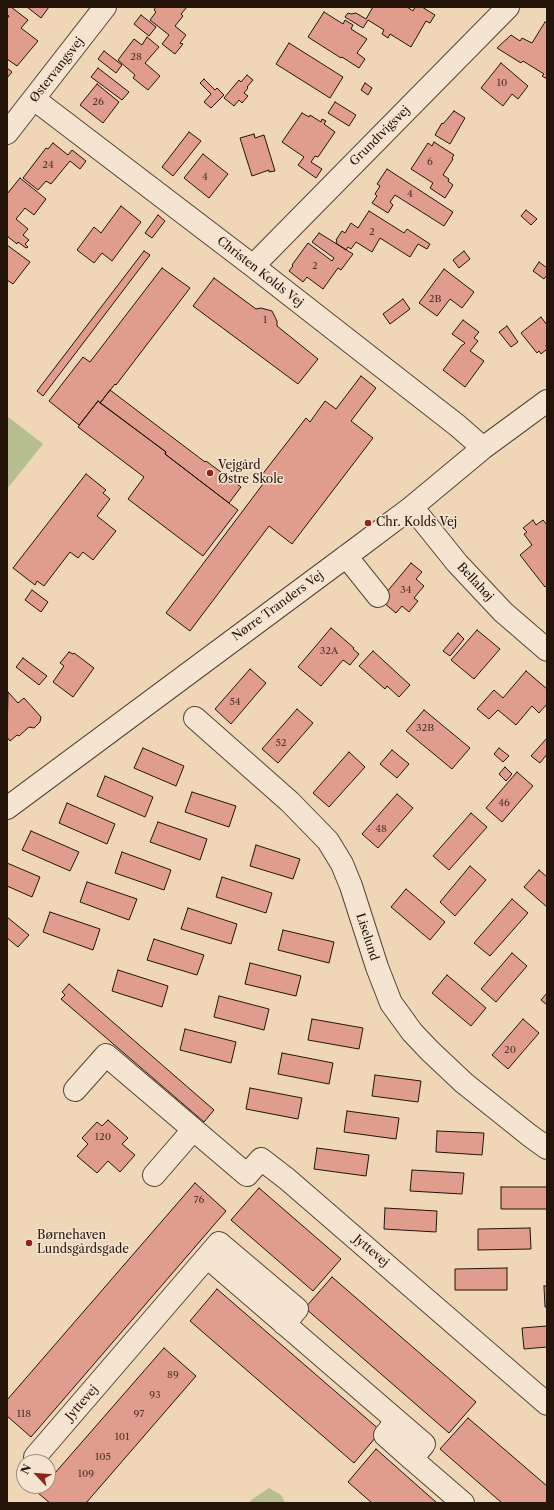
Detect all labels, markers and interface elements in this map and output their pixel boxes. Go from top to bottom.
street label: Østervangsvej [27,34,87,106]
house number: 28 [130,51,142,63]
house number: 10 [497,77,507,89]
house number: 26 [92,96,104,108]
street label: Grundtvigsvej [347,103,413,169]
house number: 6 [427,156,433,168]
house number: 24 [42,159,54,171]
house number: 4 [202,171,208,183]
house number: 4 [407,188,413,200]
house number: 2 [369,226,375,238]
street label: Christen Kolds Vej [214,234,306,310]
house number: 2 [312,260,318,272]
house number: 2B [429,293,441,305]
house number: 1 [263,314,267,326]
place label: Vejgård Østre Skole [218,459,283,487]
marker: Vejgård Østre Skole [205,468,215,478]
place label: Chr. Kolds Vej [376,516,457,530]
marker: Chr. Kolds Vej [363,518,373,528]
street label: Bellahøj [454,560,496,604]
street label: Nørre Tranders Vej [230,568,326,644]
house number: 34 [400,584,412,596]
house number: 32A [320,645,338,657]
house number: 54 [229,696,241,708]
house number: 32B [416,722,434,734]
house number: 52 [275,737,287,749]
house number: 46 [498,797,510,809]
house number: 48 [375,823,387,835]
street label: Liselund [353,911,381,963]
house number: 20 [504,1044,516,1056]
house number: 120 [95,1131,111,1143]
house number: 76 [194,1194,204,1206]
place label: Børnehaven Lundsgårdsgade [37,1229,129,1257]
street label: Jyttevej [350,1232,392,1270]
marker: Børnehaven Lundsgårdsgade [24,1238,34,1248]
house number: 89 [167,1369,179,1381]
street label: Jyttevej [63,1382,101,1424]
house number: 93 [149,1389,161,1401]
house number: 118 [17,1408,31,1420]
house number: 97 [134,1408,144,1420]
house number: 101 [115,1431,129,1443]
house number: 105 [95,1451,111,1463]
north arrow [16,1454,56,1494]
text: N [18,1462,35,1477]
house number: 109 [78,1468,94,1480]

